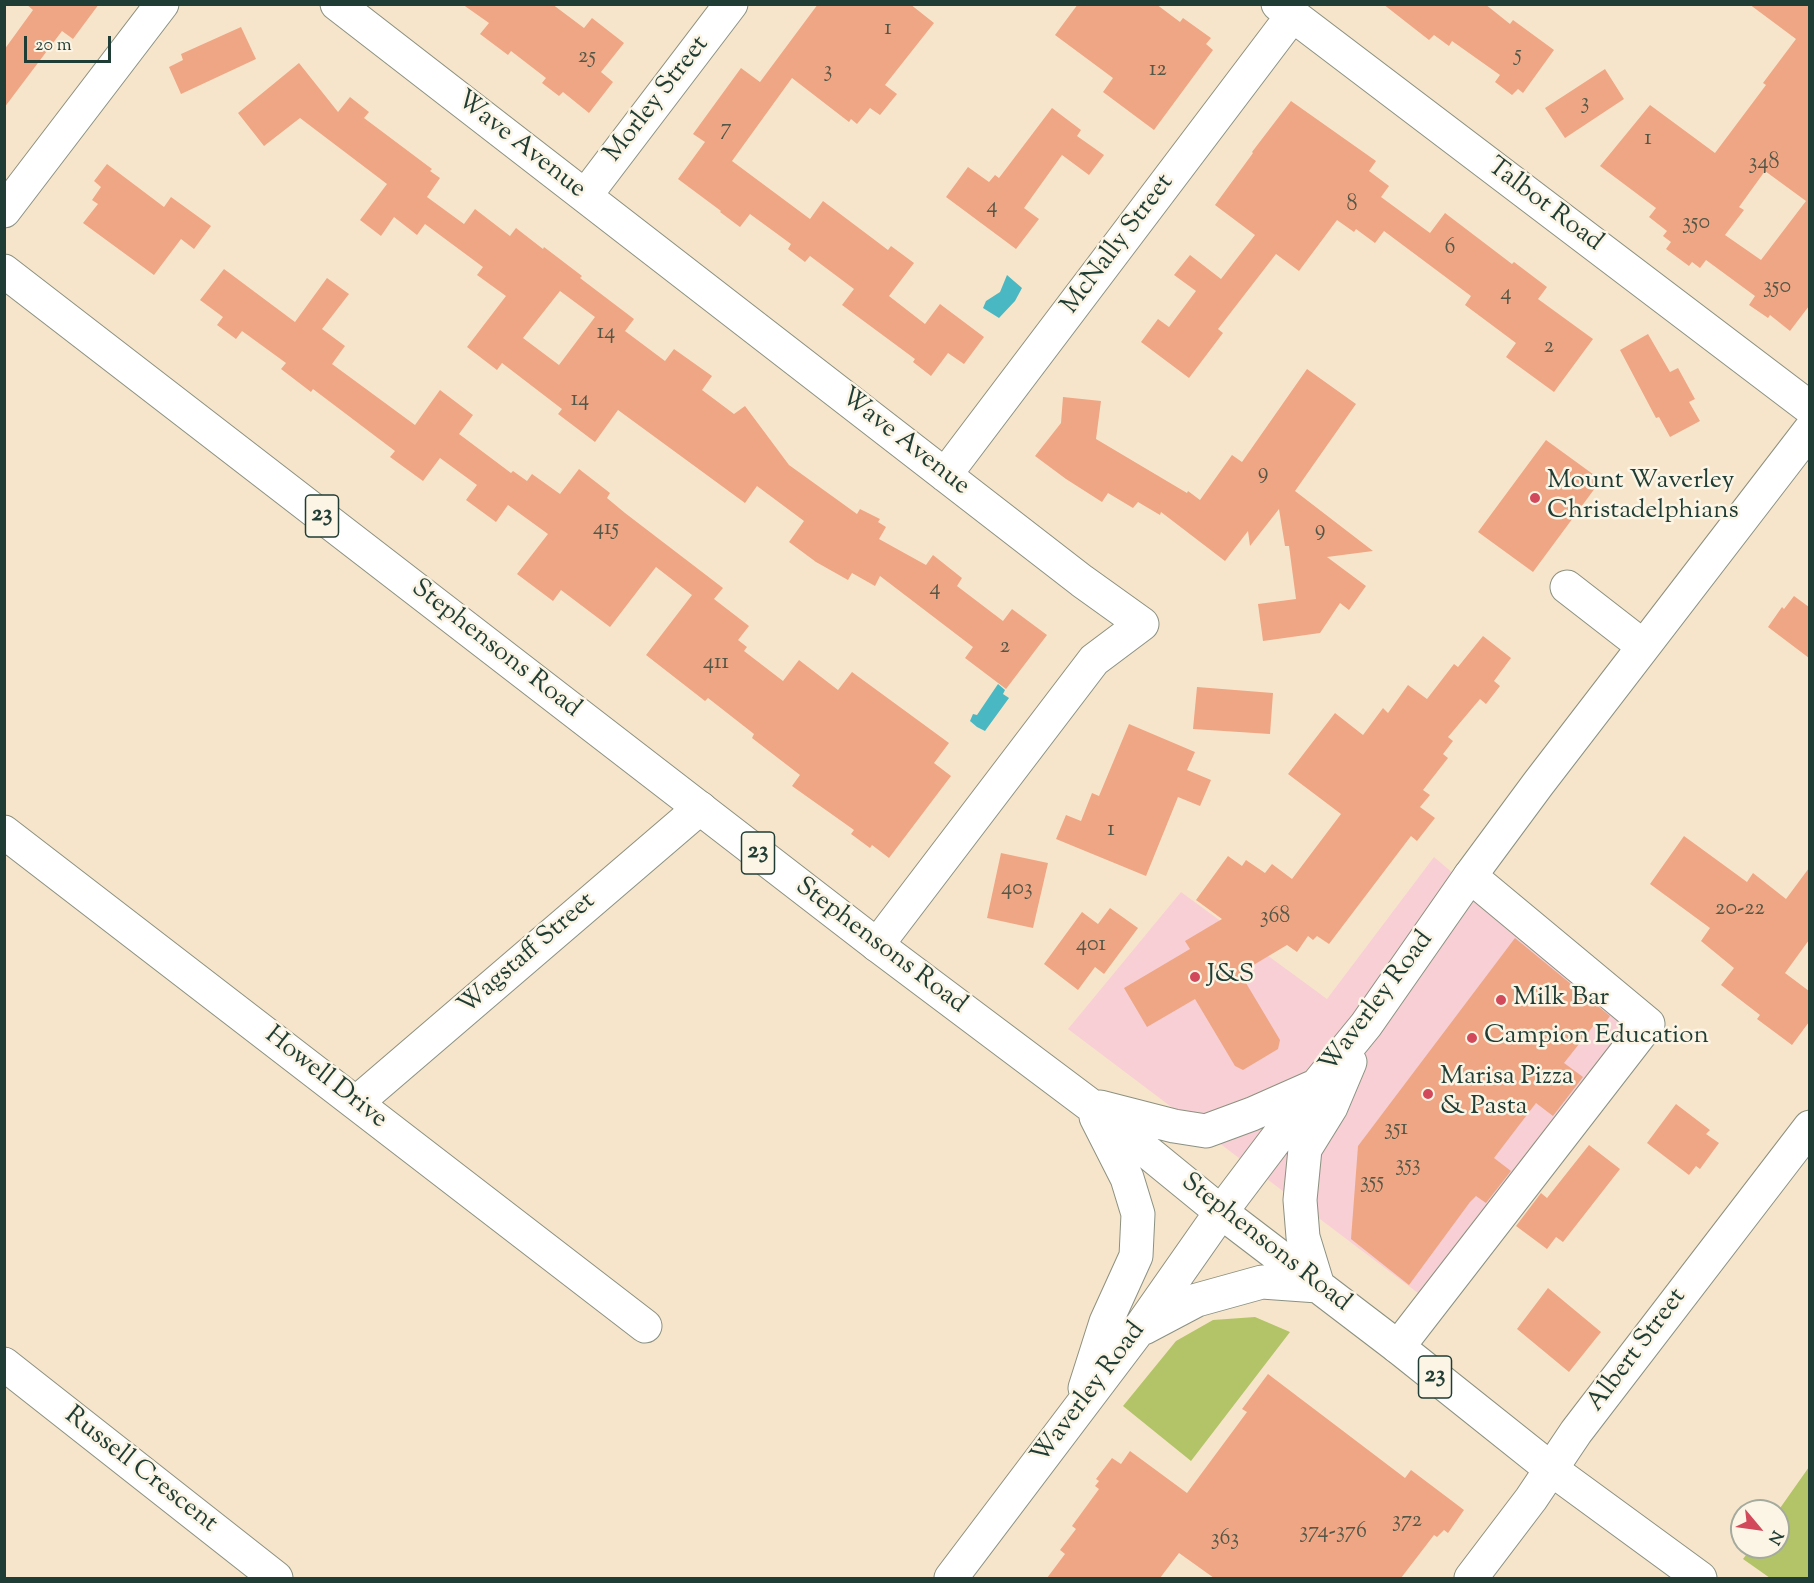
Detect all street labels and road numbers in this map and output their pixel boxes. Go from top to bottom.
street label: Morley Street [599,31,717,169]
street label: Wave Avenue [449,86,591,206]
street label: Talbot Road [1480,152,1608,260]
street label: McNally Street [1056,169,1182,321]
street label: Wave Avenue [833,383,975,503]
road number: 23 [306,495,338,537]
street label: Stephensons Road [404,574,586,726]
road number: 23 [742,832,774,874]
street label: Stephensons Road [788,872,972,1022]
street label: Wagstaff Street [453,887,603,1023]
street label: Waverley Road [1315,926,1441,1080]
street label: Howell Drive [257,1021,393,1137]
street label: Stephensons Road [1174,1168,1356,1320]
street label: Albert Street [1582,1283,1694,1419]
street label: Waverley Road [1027,1317,1153,1471]
road number: 23 [1418,1356,1452,1398]
street label: Russell Crescent [57,1401,223,1541]

